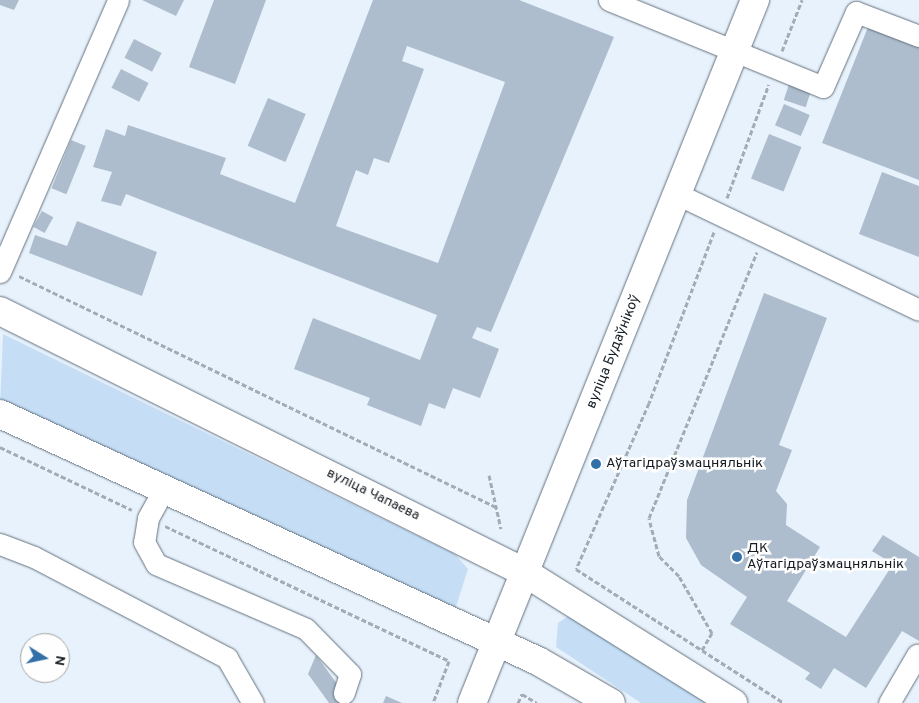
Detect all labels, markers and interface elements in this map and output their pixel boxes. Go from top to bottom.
street label: вуліца Будаўнікоў [584,293,644,411]
place label: Аўтагідраўзмацняльнік [606,456,763,472]
marker: Аўтагідраўзмацняльнік [590,458,602,470]
street label: вуліца Чапаева [324,465,422,525]
place label: ДК Аўтагідраўзмацняльнік [747,541,904,574]
marker: ДК Аўтагідраўзмацняльнік [731,551,743,563]
north arrow [20,633,70,683]
text: N [50,654,69,667]

